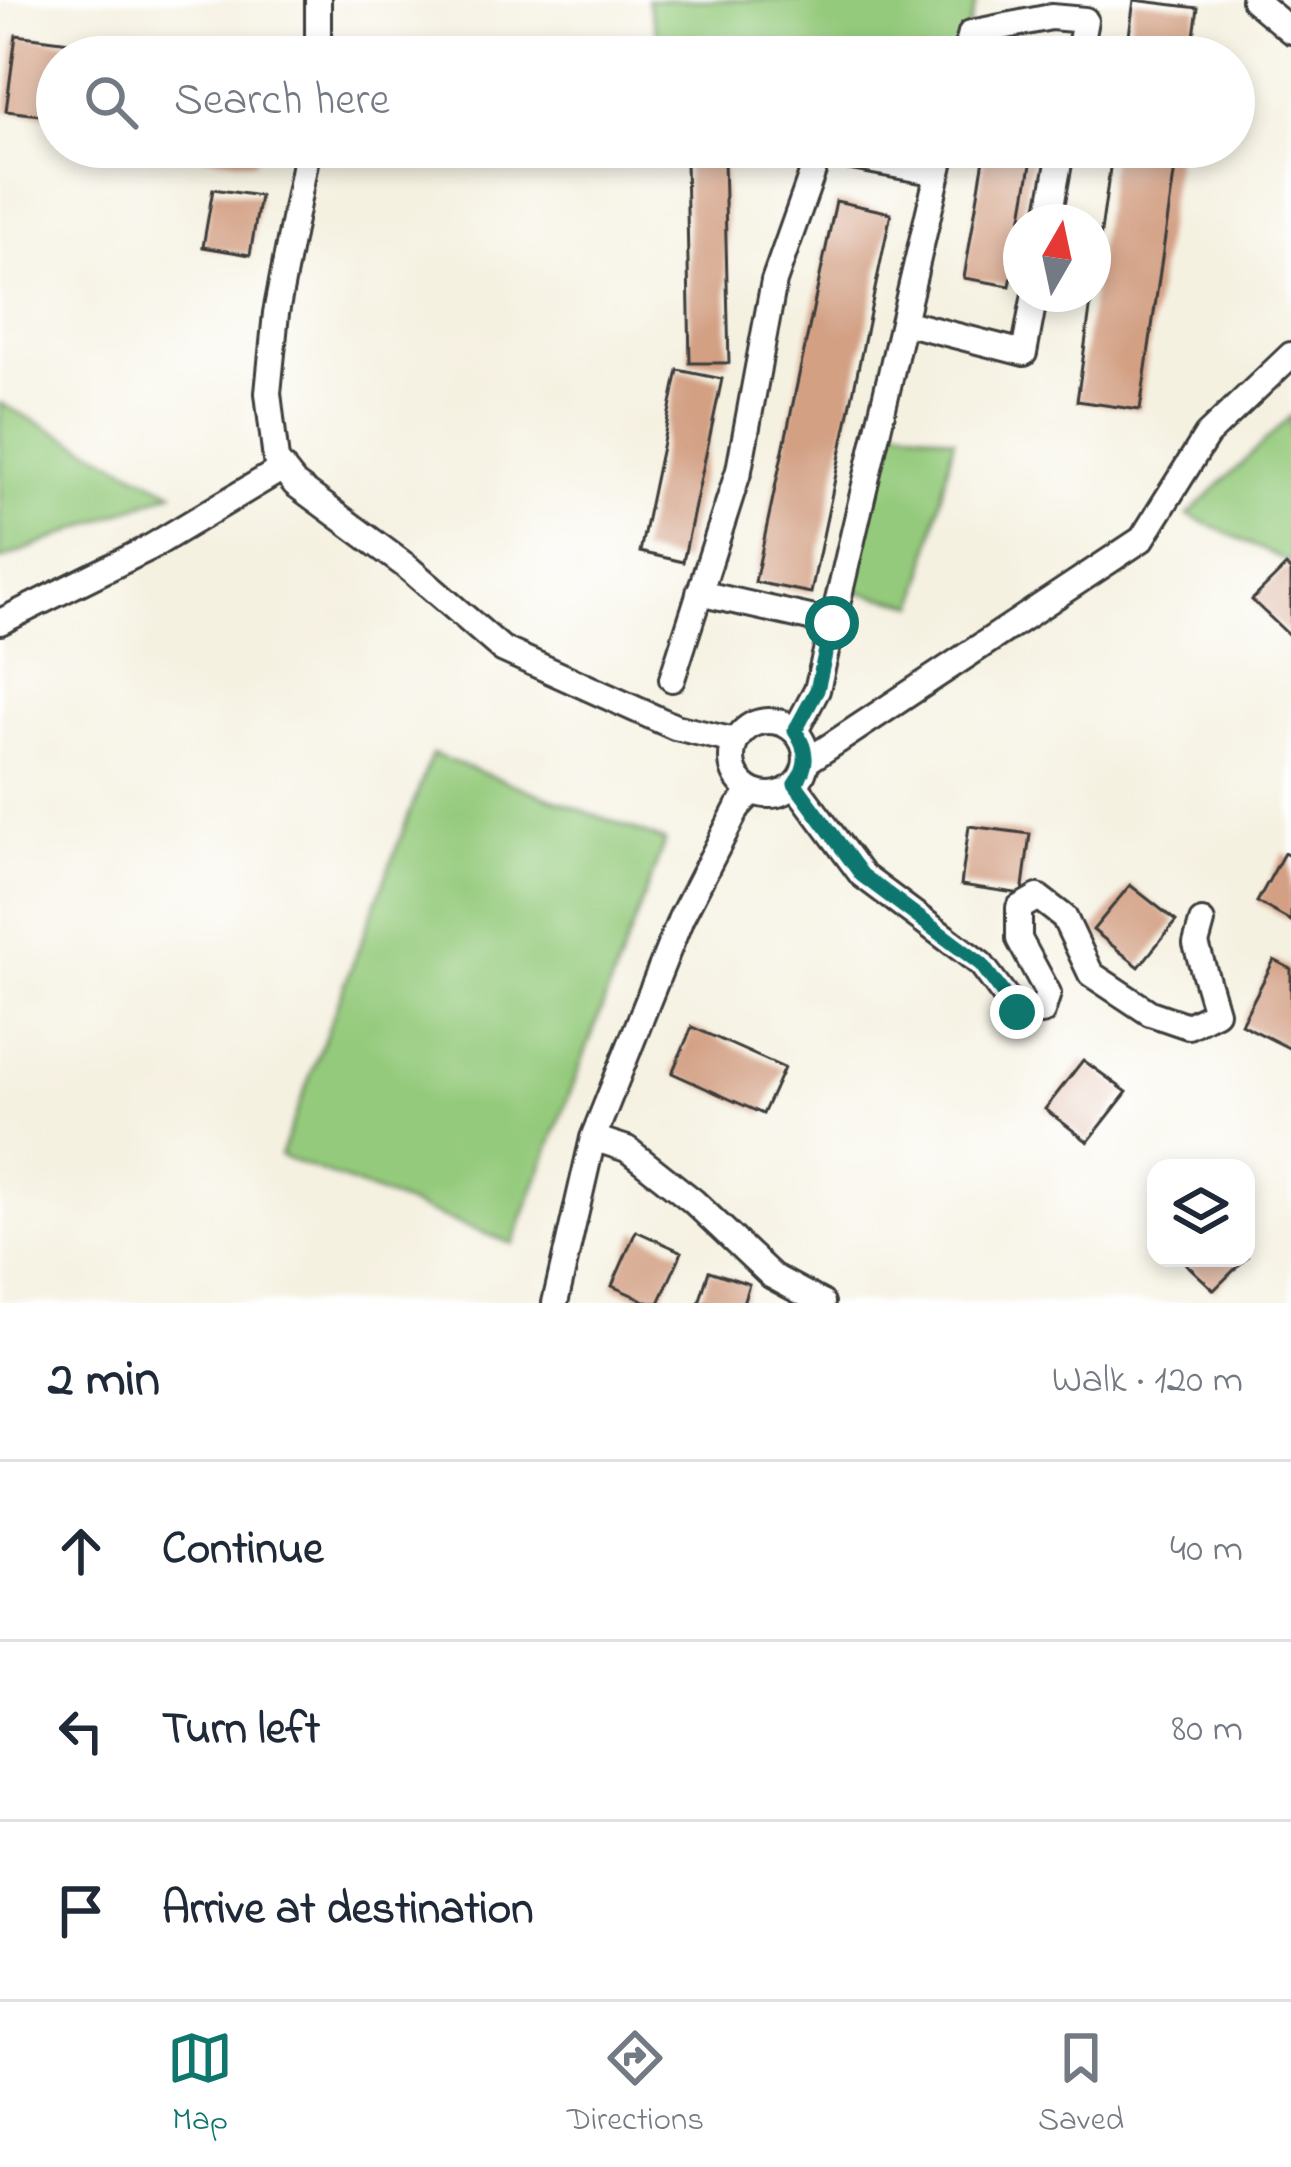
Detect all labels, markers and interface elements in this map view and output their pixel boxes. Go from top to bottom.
search box [36,36,1255,168]
icon: search [78,69,144,135]
text: Search here [174,69,390,135]
north arrow [1003,204,1111,312]
route start [805,596,859,650]
route end [990,985,1044,1039]
map controls [1147,1159,1255,1267]
button: layers [1147,1159,1255,1267]
text: 2 min [48,1344,160,1419]
text: Walk · 120 m [1052,1353,1243,1410]
icon: ahead [48,1518,114,1584]
text: Continue [162,1518,323,1584]
text: 40 m [1170,1522,1243,1579]
icon: left [48,1698,114,1764]
text: Turn left [162,1698,320,1764]
text: 80 m [1172,1702,1243,1759]
icon: arrive [48,1878,114,1944]
text: Arrive at destination [162,1878,533,1944]
tab: Map [167,2025,233,2145]
tab: Directions [567,2025,704,2145]
tab: Saved [1038,2025,1124,2145]

